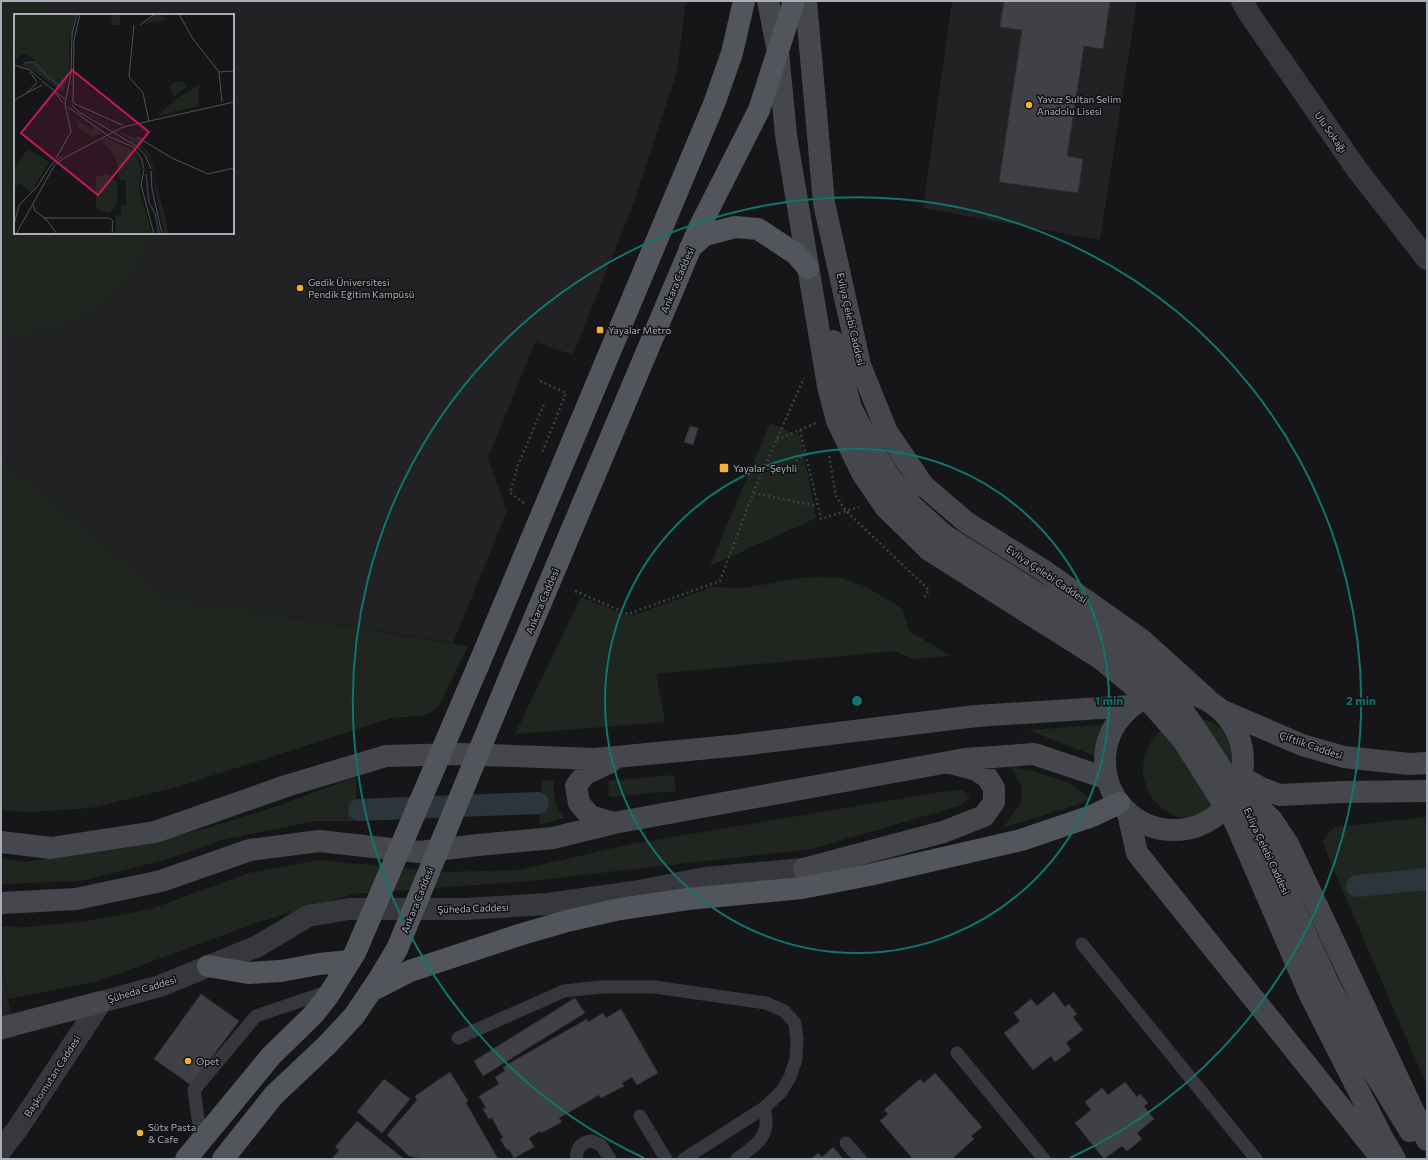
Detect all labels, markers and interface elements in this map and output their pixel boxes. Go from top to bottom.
inset map [14,14,234,234]
place label: Yavuz Sultan Selim Anadolu Lisesi [1037,93,1121,117]
marker: Yavuz Sultan Selim Anadolu Lisesi [1024,100,1034,110]
street label: Ulu Sokağı [1312,109,1350,155]
street label: Ankara Caddesi [658,245,696,315]
street label: Evliya Çelebi Caddesi [835,272,867,366]
place label: Gedik Üniversitesi Pendik Eğitim Kampüsü [308,276,414,300]
marker: Gedik Üniversitesi Pendik Eğitim Kampüsü [295,283,305,293]
place label: Yayalar Metro [608,324,671,336]
marker: Yayalar Metro [595,325,605,335]
marker: Yayalar-Şeyhli [718,462,730,474]
place label: Yayalar-Şeyhli [733,462,797,474]
street label: Evliya Çelebi Caddesi [1004,543,1090,605]
street label: Ankara Caddesi [523,566,561,636]
text: 1 min [1095,693,1123,707]
text: 2 min [1346,693,1376,707]
centre of rings [850,694,864,708]
street label: Çiftlik Caddesi [1278,729,1344,761]
street label: Evliya Çelebi Caddesi [1242,806,1292,896]
street label: Ankara Caddesi [398,865,436,935]
street label: Şüheda Caddesi [437,901,509,915]
street label: Şüheda Caddesi [106,973,178,1005]
street label: Başkomutan Caddesi [21,1033,83,1119]
place label: Opet [196,1055,219,1067]
marker: Opet [183,1056,193,1066]
place label: Sütx Pasta & Cafe [148,1121,196,1145]
marker: Sütx Pasta & Cafe [135,1128,145,1138]

